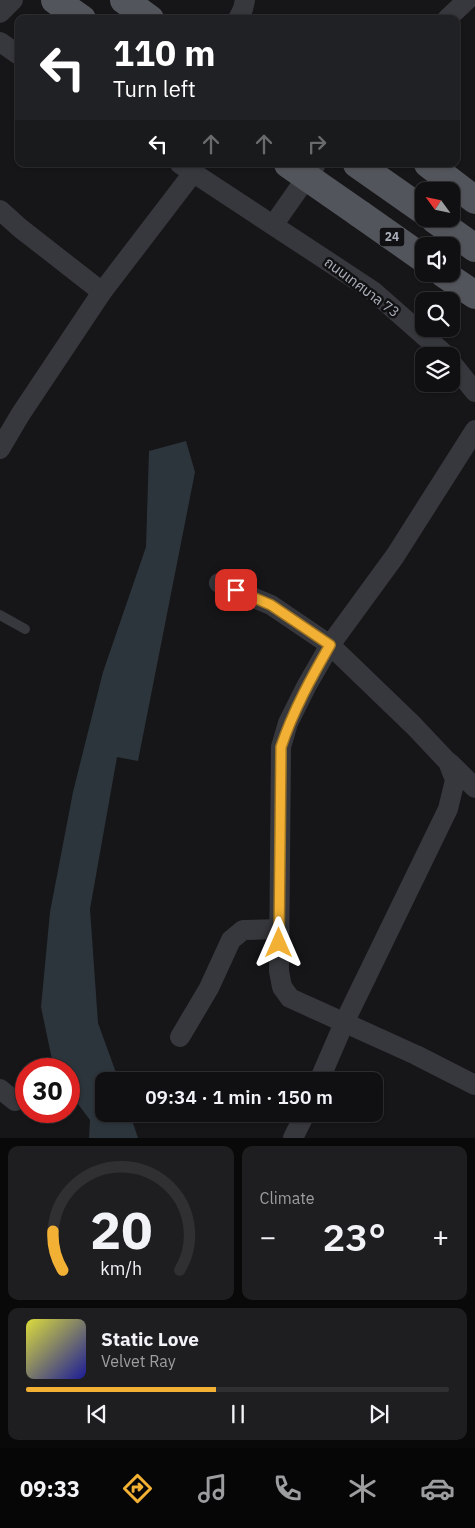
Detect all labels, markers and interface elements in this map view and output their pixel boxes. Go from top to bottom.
text: 110 m [113,30,216,76]
icon: left [30,35,95,100]
text: Turn left [113,74,196,103]
icon: left [144,130,172,158]
icon: ahead [197,130,225,158]
icon: ahead [250,130,278,158]
icon: right [303,130,331,158]
north arrow [415,182,460,228]
map controls [415,182,460,392]
road number: 24 [380,228,404,246]
button: sound [415,237,460,282]
street label: ถนนเทศบาล 73 [321,253,403,321]
button: search [415,292,460,337]
button: layers [415,347,460,392]
pin [215,569,257,611]
icon: arrive [222,576,250,604]
position arrow [252,916,304,968]
speed limit sign: 30 [15,1058,80,1123]
text: 09:34 · 1 min · 150 m [145,1085,333,1109]
text: Climate [260,1188,315,1208]
text: 20 [90,1196,152,1263]
text: 23° [323,1212,386,1261]
text: − [260,1218,276,1255]
text: + [432,1218,449,1255]
text: km/h [100,1257,142,1280]
text: Static Love [101,1327,199,1351]
text: Velvet Ray [101,1351,176,1371]
icon: previous [83,1400,111,1428]
icon: pause [224,1400,252,1428]
icon: next [365,1400,393,1428]
icon: directions [120,1471,155,1506]
icon: music [195,1471,230,1506]
icon: phone [270,1471,305,1506]
icon: climate [345,1471,380,1506]
icon: car [420,1471,455,1506]
text: 09:33 [20,1474,80,1503]

